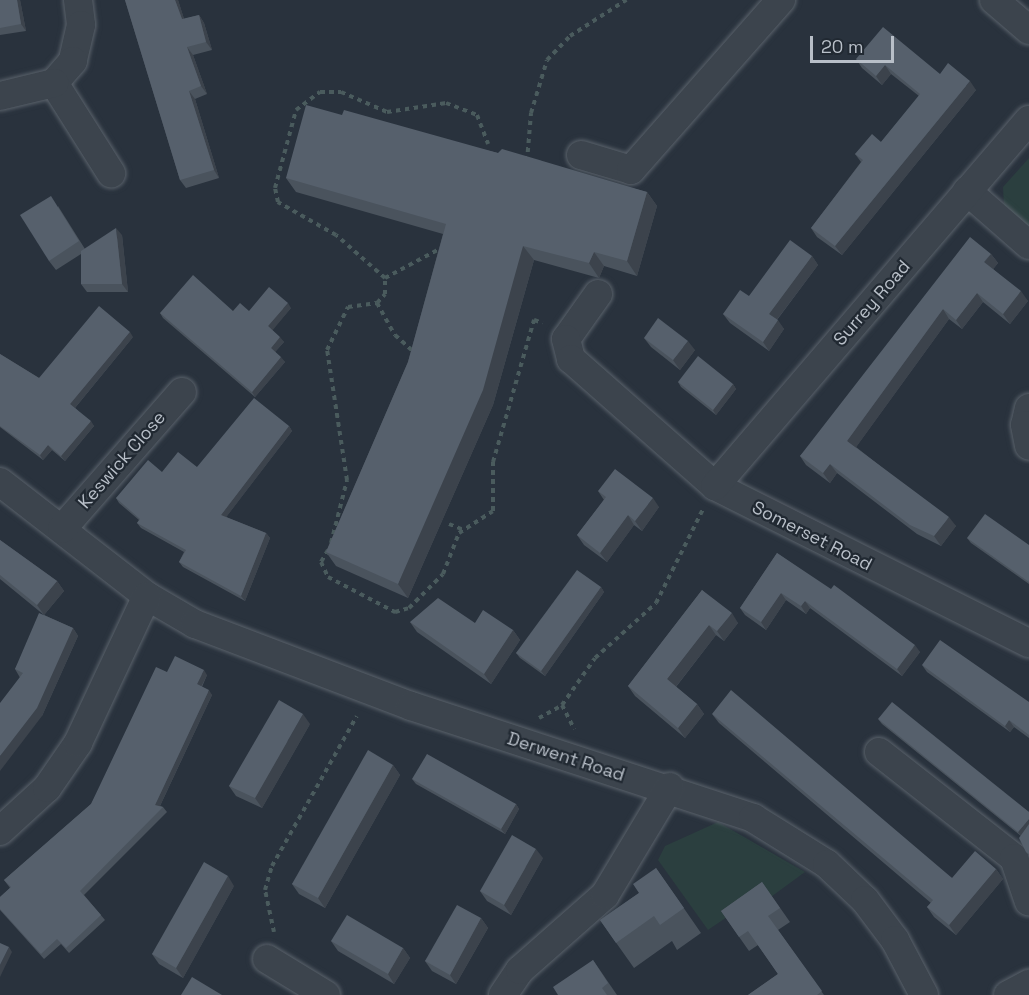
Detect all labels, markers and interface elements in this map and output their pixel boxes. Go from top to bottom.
scale bar [813,24,897,62]
text: 20 m [821,35,864,58]
street label: Surrey Road [829,256,915,350]
street label: Keswick Close [74,407,170,513]
street label: Somerset Road [748,496,876,576]
street label: Derwent Road [505,728,627,786]

